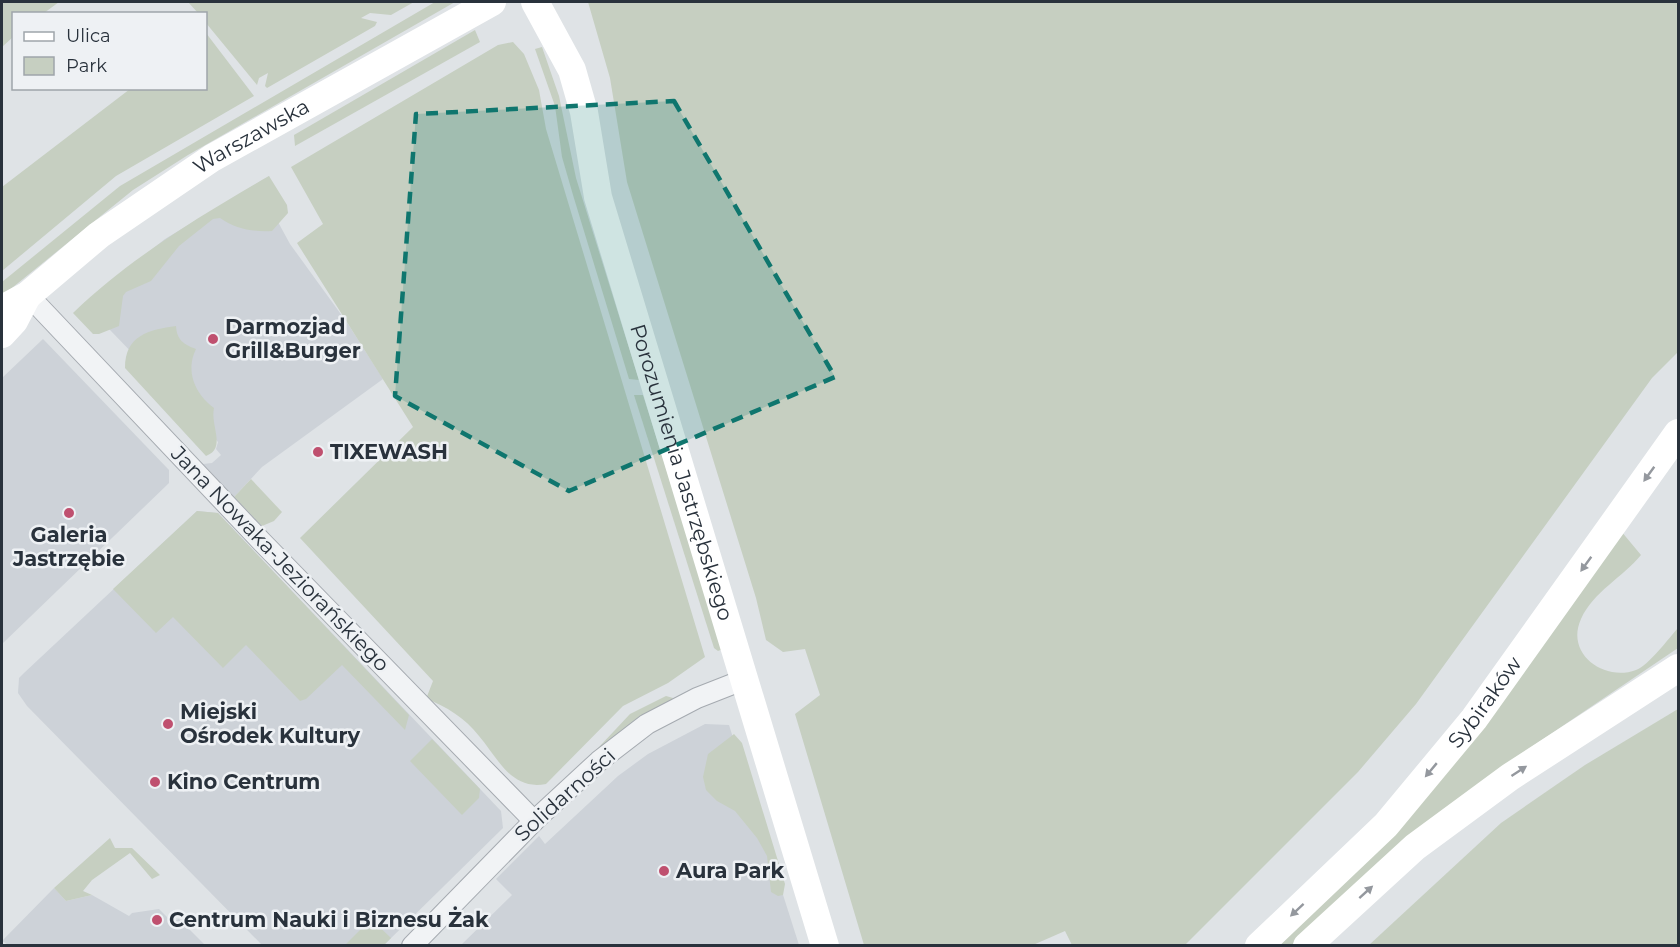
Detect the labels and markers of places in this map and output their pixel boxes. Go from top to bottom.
place label: Darmozjad Grill&Burger [225,314,361,363]
marker: Darmozjad Grill&Burger [206,332,220,346]
place label: TIXEWASH [330,439,448,464]
marker: TIXEWASH [311,445,325,459]
marker: Galeria Jastrzębie [62,506,76,520]
place label: Galeria Jastrzębie [12,522,125,571]
place label: Miejski Ośrodek Kultury [180,699,361,748]
marker: Miejski Ośrodek Kultury [161,717,175,731]
place label: Kino Centrum [167,769,320,794]
marker: Kino Centrum [148,775,162,789]
place label: Aura Park [675,858,784,883]
marker: Aura Park [657,864,671,878]
place label: Centrum Nauki i Biznesu Żak [169,906,489,932]
marker: Centrum Nauki i Biznesu Żak [150,913,164,927]

